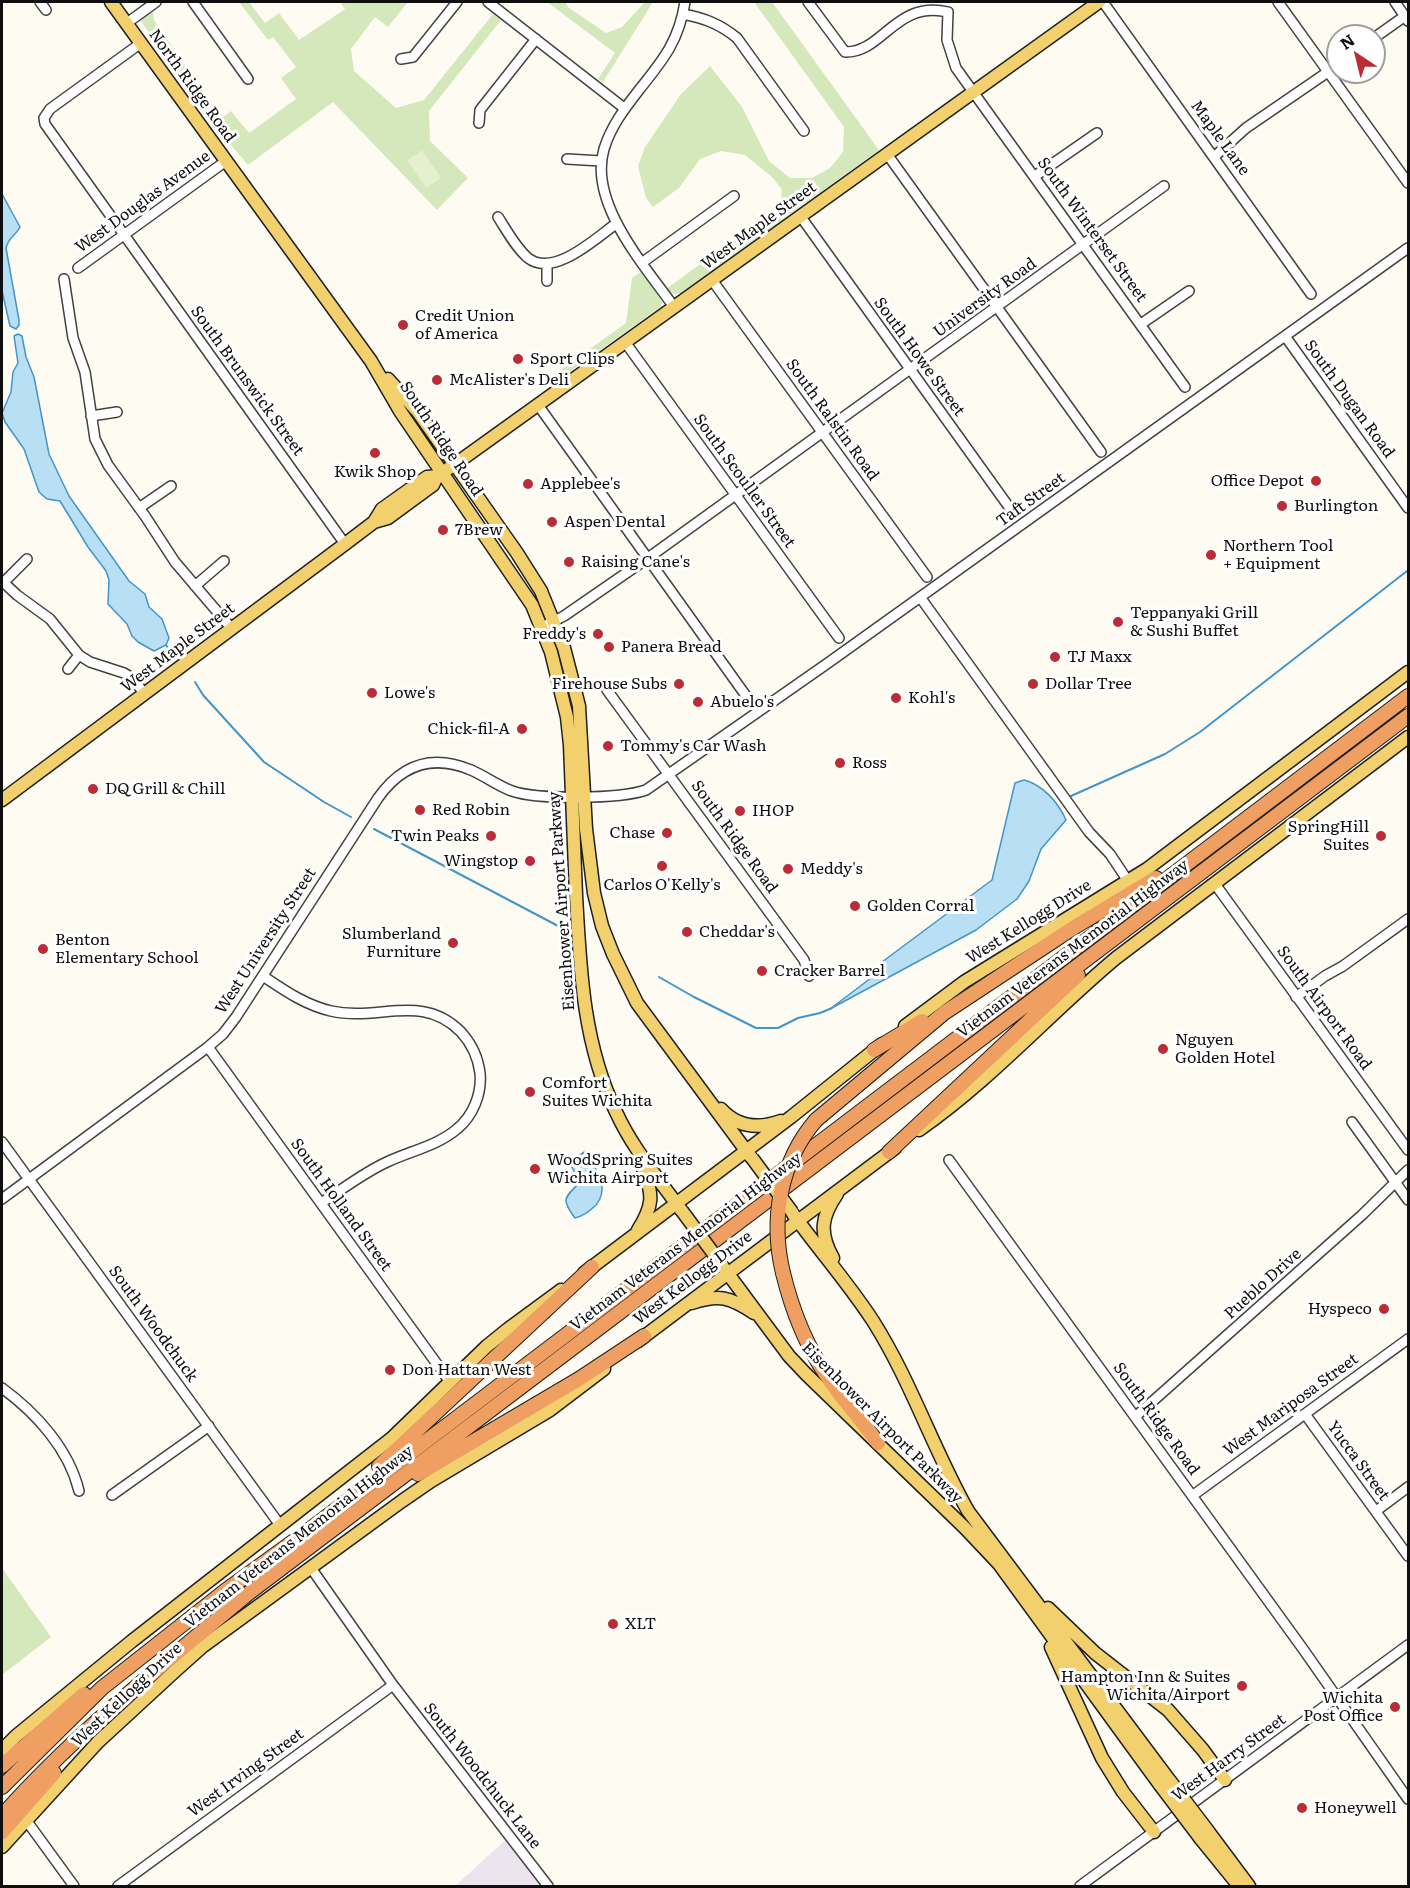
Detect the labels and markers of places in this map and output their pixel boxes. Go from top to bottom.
place label: Credit Union of America [415,306,515,344]
marker: Credit Union of America [396,318,410,332]
place label: Sport Clips [530,349,614,369]
marker: Sport Clips [511,352,525,366]
place label: McAlister's Deli [449,370,569,390]
marker: McAlister's Deli [430,373,444,387]
marker: Kwik Shop [368,446,382,460]
place label: Kwik Shop [334,462,416,482]
place label: Office Depot [1211,471,1304,491]
place label: Applebee's [540,474,620,494]
marker: Office Depot [1309,474,1323,488]
marker: Applebee's [521,477,535,491]
place label: Burlington [1294,496,1378,516]
marker: Burlington [1275,499,1289,513]
place label: Aspen Dental [564,512,666,532]
marker: Aspen Dental [545,515,559,529]
place label: 7Brew [455,520,503,540]
marker: 7Brew [436,523,450,537]
place label: Northern Tool + Equipment [1223,536,1333,574]
marker: Northern Tool + Equipment [1204,548,1218,562]
place label: Raising Cane's [581,552,690,572]
marker: Raising Cane's [562,555,576,569]
place label: Teppanyaki Grill & Sushi Buffet [1130,603,1258,641]
marker: Teppanyaki Grill & Sushi Buffet [1111,615,1125,629]
place label: Freddy's [522,624,586,644]
marker: Freddy's [591,627,605,641]
place label: Panera Bread [621,637,722,657]
marker: Panera Bread [602,640,616,654]
place label: TJ Maxx [1067,647,1132,667]
marker: TJ Maxx [1048,650,1062,664]
place label: Firehouse Subs [552,674,667,694]
place label: Dollar Tree [1045,674,1132,694]
marker: Firehouse Subs [672,677,686,691]
marker: Dollar Tree [1026,677,1040,691]
place label: Lowe's [384,683,435,703]
marker: Lowe's [365,686,379,700]
place label: Kohl's [908,688,955,708]
marker: Kohl's [889,691,903,705]
place label: Abuelo's [710,692,774,712]
marker: Abuelo's [691,695,705,709]
place label: Chick-fil-A [428,719,510,739]
marker: Chick-fil-A [515,722,529,736]
place label: Tommy's Car Wash [620,736,767,756]
marker: Tommy's Car Wash [601,739,615,753]
place label: Ross [852,753,887,773]
marker: Ross [833,756,847,770]
place label: DQ Grill & Chill [105,779,225,799]
marker: DQ Grill & Chill [86,782,100,796]
place label: Red Robin [432,800,510,820]
place label: IHOP [752,801,794,821]
marker: Red Robin [413,803,427,817]
marker: IHOP [733,804,747,818]
place label: SpringHill Suites [1288,817,1369,855]
place label: Chase [609,823,655,843]
place label: Twin Peaks [391,826,479,846]
marker: Chase [660,826,674,840]
marker: Twin Peaks [484,829,498,843]
marker: SpringHill Suites [1374,829,1388,843]
place label: Wingstop [444,851,518,871]
marker: Wingstop [523,854,537,868]
marker: Carlos O'Kelly's [655,859,669,873]
place label: Meddy's [800,859,863,879]
marker: Meddy's [781,862,795,876]
place label: Carlos O'Kelly's [604,875,720,895]
place label: Golden Corral [867,896,974,916]
marker: Golden Corral [848,899,862,913]
place label: Cheddar's [699,922,775,942]
place label: Slumberland Furniture [342,924,441,962]
marker: Cheddar's [680,925,694,939]
place label: Benton Elementary School [55,930,199,968]
marker: Slumberland Furniture [446,936,460,950]
marker: Benton Elementary School [36,942,50,956]
place label: Cracker Barrel [774,961,885,981]
marker: Cracker Barrel [755,964,769,978]
place label: Nguyen Golden Hotel [1175,1030,1275,1068]
marker: Nguyen Golden Hotel [1156,1042,1170,1056]
place label: Comfort Suites Wichita [542,1073,652,1111]
marker: Comfort Suites Wichita [523,1085,537,1099]
place label: WoodSpring Suites Wichita Airport [547,1150,693,1188]
marker: WoodSpring Suites Wichita Airport [528,1162,542,1176]
place label: Hyspeco [1308,1299,1372,1319]
marker: Hyspeco [1377,1302,1391,1316]
place label: Don Hattan West [402,1360,531,1380]
marker: Don Hattan West [383,1363,397,1377]
place label: XLT [625,1614,656,1634]
marker: XLT [606,1617,620,1631]
place label: Hampton Inn & Suites Wichita/Airport [1061,1667,1230,1705]
marker: Hampton Inn & Suites Wichita/Airport [1235,1679,1249,1693]
place label: Wichita Post Office [1303,1688,1383,1726]
marker: Wichita Post Office [1388,1700,1402,1714]
place label: Honeywell [1314,1798,1397,1818]
marker: Honeywell [1295,1801,1309,1815]

